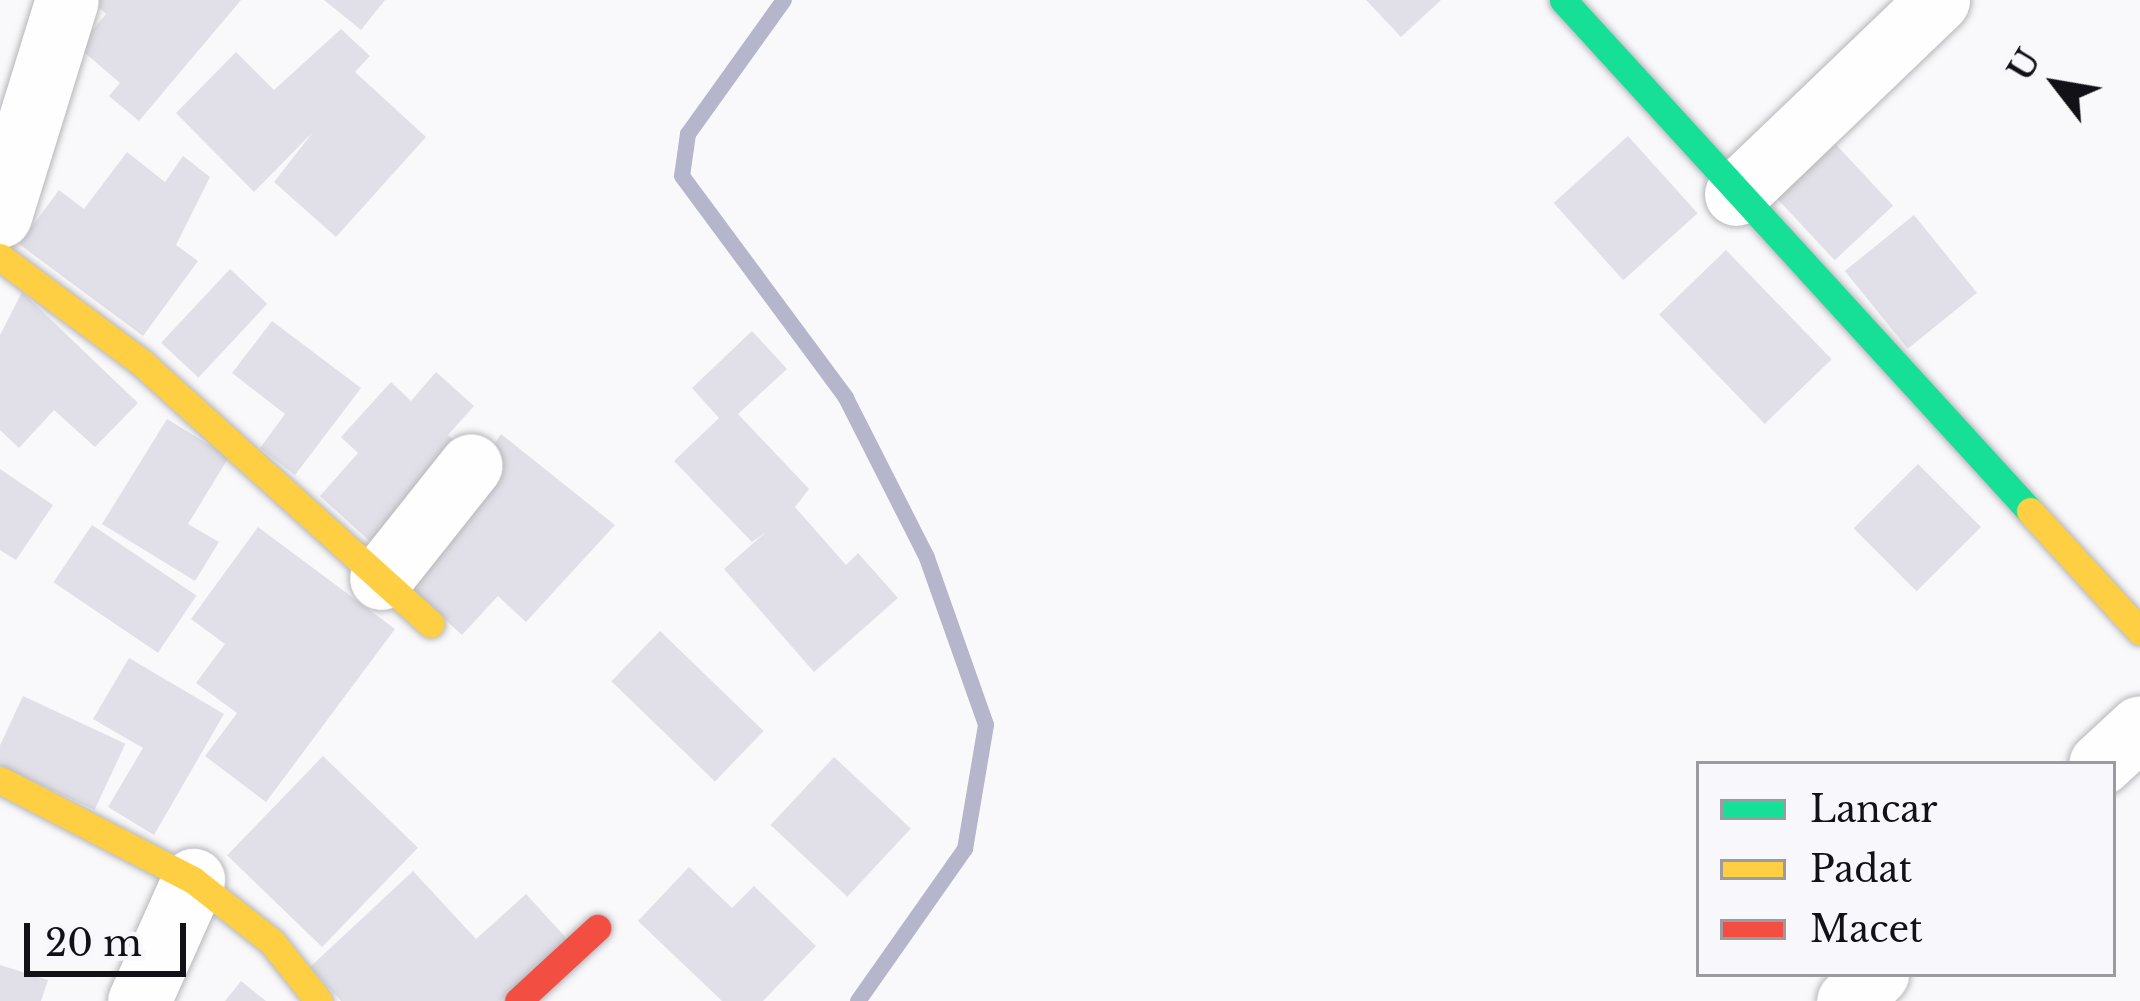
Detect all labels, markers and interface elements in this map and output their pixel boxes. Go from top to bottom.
north arrow [1996,24,2116,144]
text: U [2000,42,2050,88]
legend [1696,761,2116,977]
text: Lancar [1810,787,1937,832]
text: Padat [1810,847,1912,892]
scale bar [30,899,192,973]
text: Macet [1810,907,1923,952]
text: 20 m [45,921,142,966]

